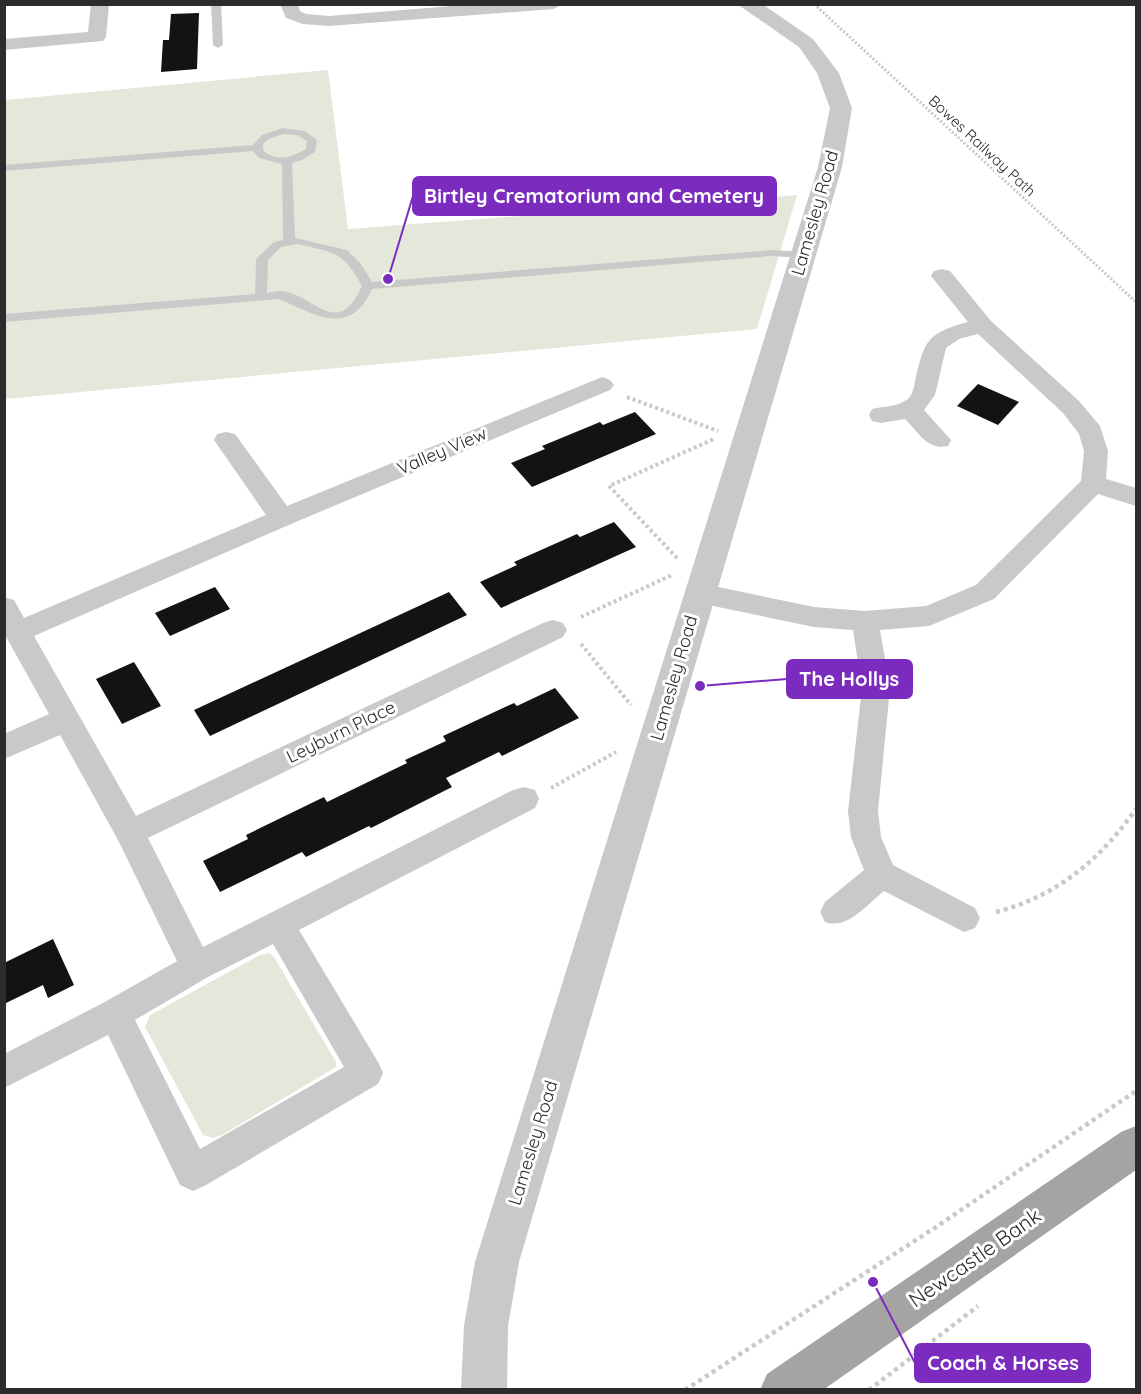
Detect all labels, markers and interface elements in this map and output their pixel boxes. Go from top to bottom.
street label: Bowes Railway Path [925,91,1040,200]
street label: Lamesley Road [786,148,843,278]
callout: Birtley Crematorium and Cemetery [413,177,776,215]
text: Birtley Crematorium and Cemetery [424,183,764,208]
street label: Valley View [393,421,490,480]
street label: Lamesley Road [645,613,702,743]
callout: The Hollys [787,660,912,698]
text: The Hollys [799,666,899,691]
street label: Leyburn Place [282,695,399,768]
street label: Lamesley Road [503,1078,562,1208]
street label: Newcastle Bank [903,1202,1046,1312]
callout: Coach & Horses [915,1344,1090,1382]
text: Coach & Horses [927,1350,1079,1375]

